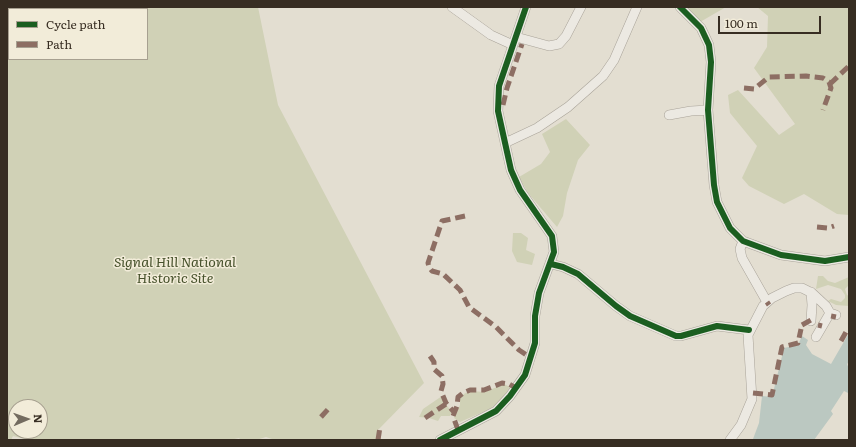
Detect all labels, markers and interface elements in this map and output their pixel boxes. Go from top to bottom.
legend [8,8,148,60]
scale bar [720,8,823,34]
text: 100 m [725,14,758,32]
text: Cycle path [46,15,106,33]
text: Path [46,35,72,53]
park label: Signal Hill National Historic Site [114,255,236,288]
north arrow [8,399,48,439]
text: N [31,414,47,424]

